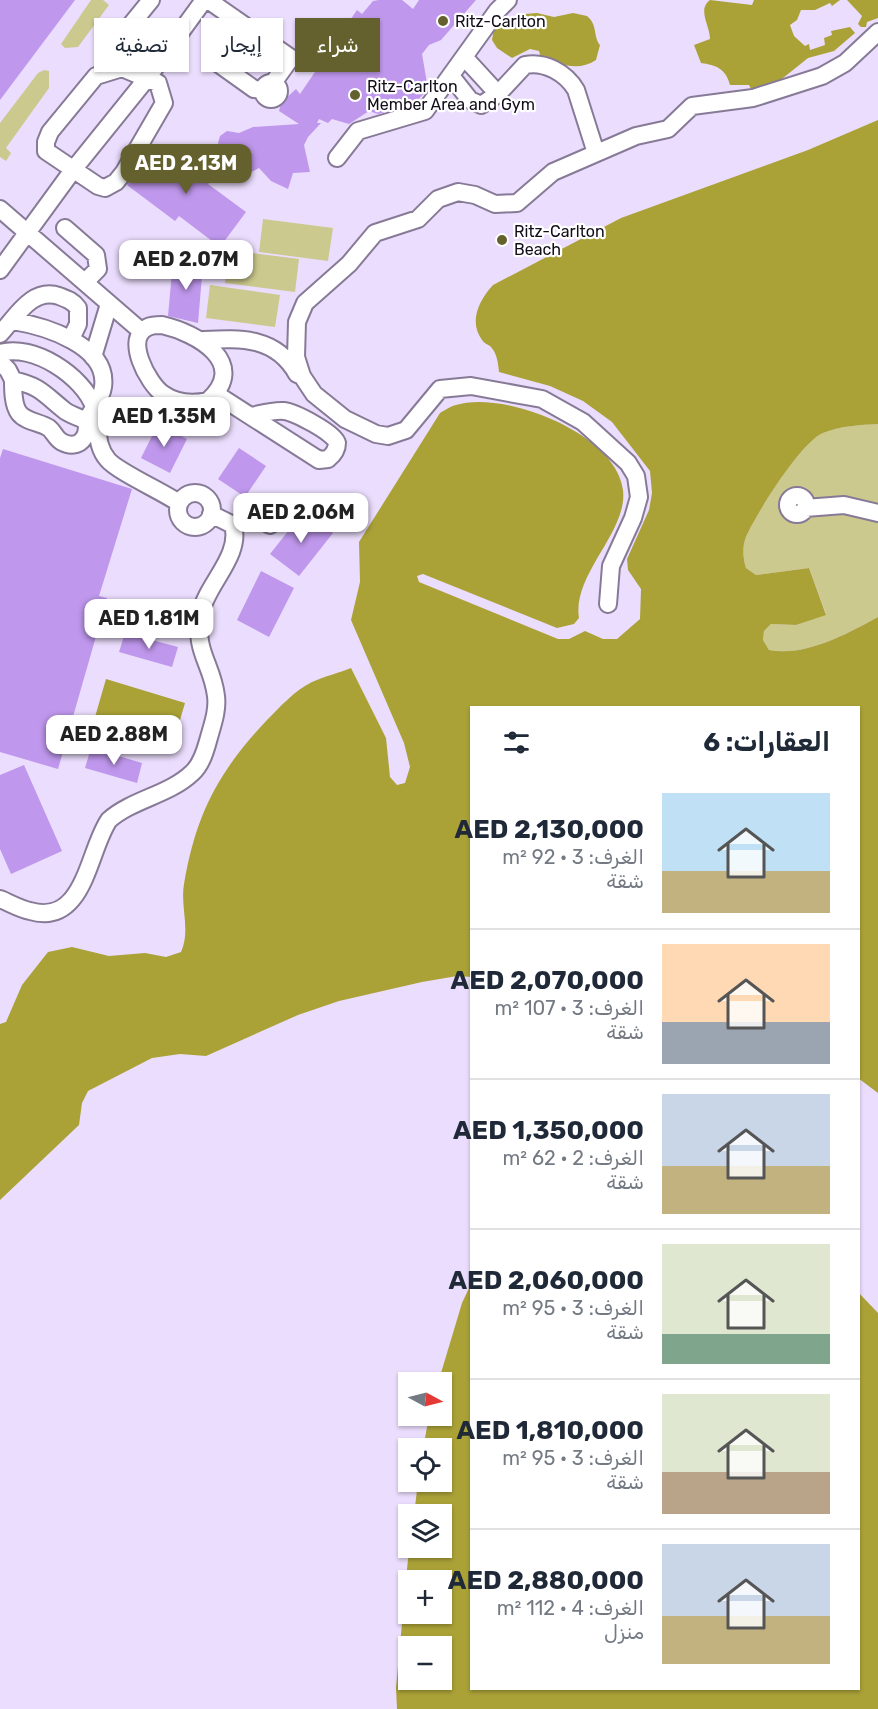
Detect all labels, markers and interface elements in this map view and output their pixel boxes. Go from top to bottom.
place label: Ritz-Carlton [455,12,546,31]
marker: Ritz-Carlton [436,14,450,28]
chip: تصفية [94,18,189,72]
chip: إيجار [201,18,283,72]
chip: شراء [295,18,380,72]
place label: Ritz-Carlton Member Area and Gym [367,77,535,114]
marker: Ritz-Carlton Member Area and Gym [348,88,362,102]
pin: AED 2.13M [117,144,255,195]
text: AED 2.13M [135,151,237,175]
place label: Ritz-Carlton Beach [514,222,605,259]
marker: Ritz-Carlton Beach [495,233,509,247]
pin: AED 2.07M [117,240,255,291]
text: AED 2.07M [133,247,239,271]
pin: AED 1.35M [95,397,233,448]
text: AED 1.35M [112,404,216,428]
pin: AED 2.06M [232,493,370,544]
text: AED 2.06M [247,500,355,524]
pin: AED 1.81M [80,599,218,650]
text: AED 1.81M [98,606,200,630]
pin: AED 2.88M [45,715,183,766]
text: AED 2.88M [60,722,168,746]
icon: filters [500,726,533,759]
text: العقارات: 6 [703,727,830,758]
text: AED 2,130,000 [455,814,644,845]
icon: home [710,817,782,889]
text: الغرف: 3 · 92 m² [502,845,644,869]
text: شقة [606,869,644,893]
text: AED 2,070,000 [451,965,644,996]
icon: home [710,968,782,1040]
text: الغرف: 3 · 107 m² [494,996,644,1020]
text: شقة [606,1020,644,1044]
text: AED 1,350,000 [453,1115,644,1146]
icon: home [710,1118,782,1190]
text: الغرف: 2 · 62 m² [502,1146,644,1170]
text: شقة [606,1170,644,1194]
text: AED 2,060,000 [448,1265,644,1296]
icon: home [710,1268,782,1340]
text: الغرف: 3 · 95 m² [502,1296,644,1320]
text: شقة [606,1320,644,1344]
north arrow [398,1372,452,1426]
map controls [398,1372,452,1690]
text: AED 1,810,000 [456,1415,644,1446]
icon: home [710,1418,782,1490]
button: locate [398,1438,452,1492]
text: الغرف: 3 · 95 m² [502,1446,644,1470]
text: شقة [606,1470,644,1494]
button: layers [398,1504,452,1558]
text: AED 2,880,000 [448,1565,644,1596]
icon: home [710,1568,782,1640]
button: + [398,1570,452,1624]
text: الغرف: 4 · 112 m² [497,1596,644,1620]
text: منزل [604,1620,644,1644]
button: − [398,1636,452,1690]

